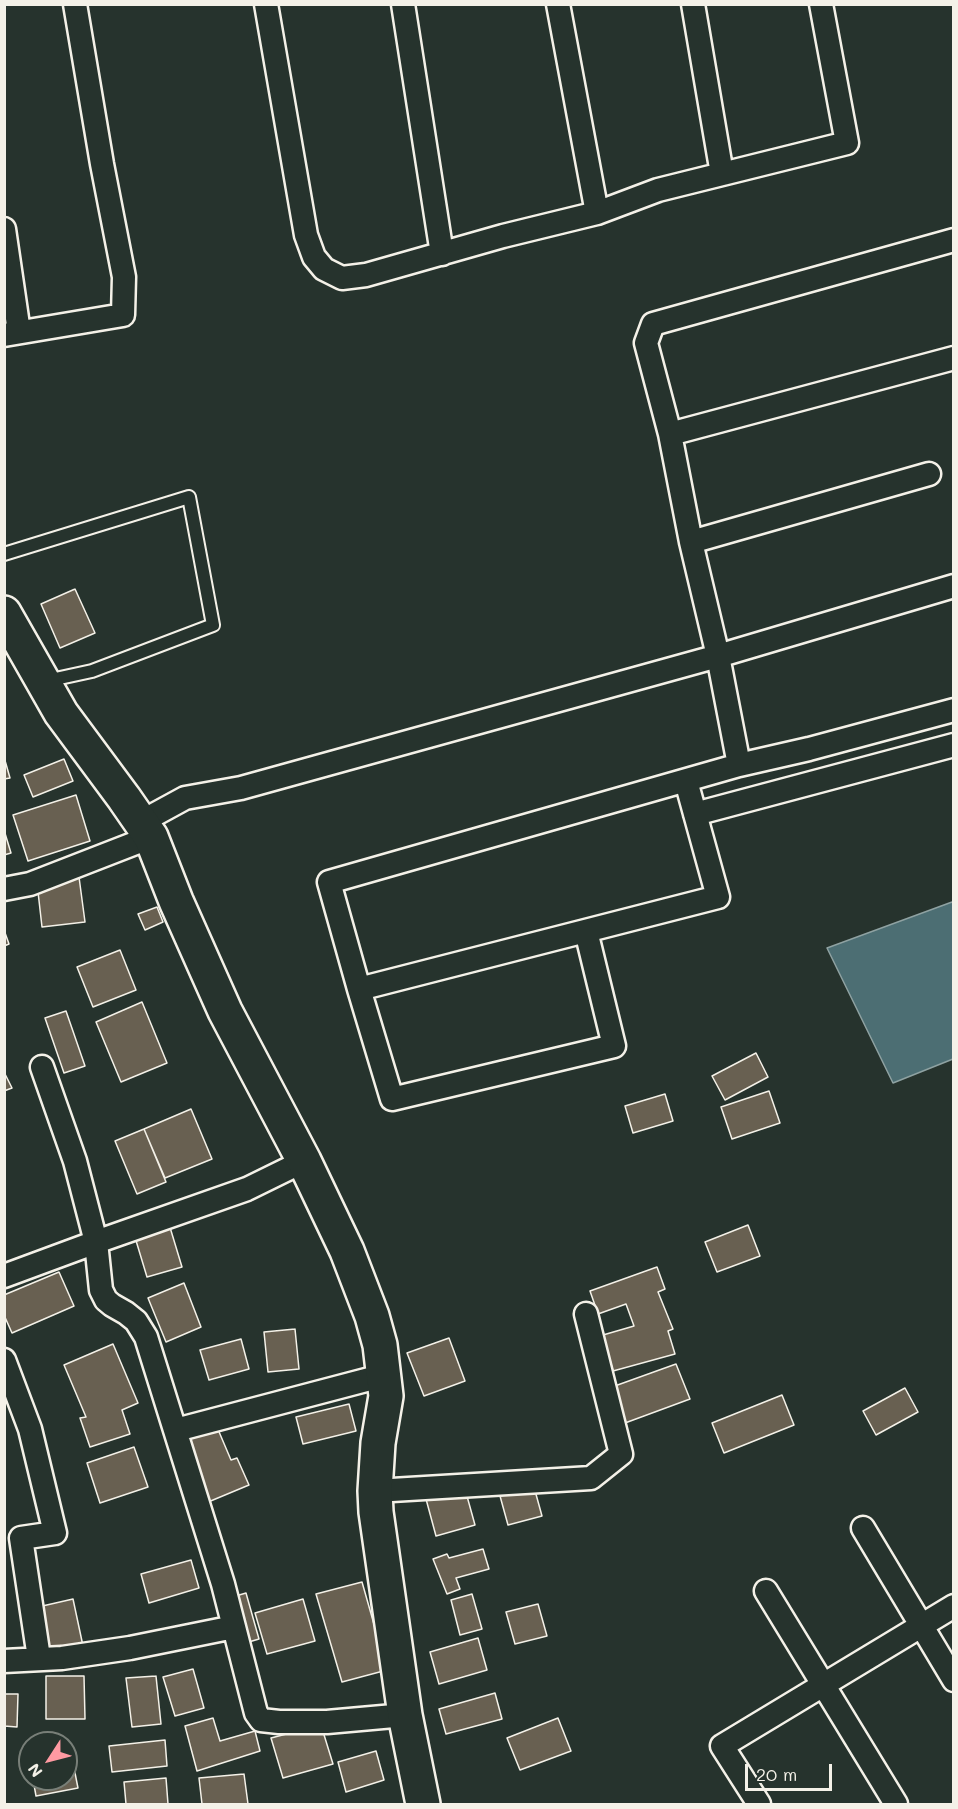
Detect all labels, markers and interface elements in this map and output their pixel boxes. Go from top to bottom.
north arrow [18,1731,78,1791]
scale bar [748,1752,835,1790]
text: N [23,1760,47,1782]
text: 20 m [756,1762,797,1786]

